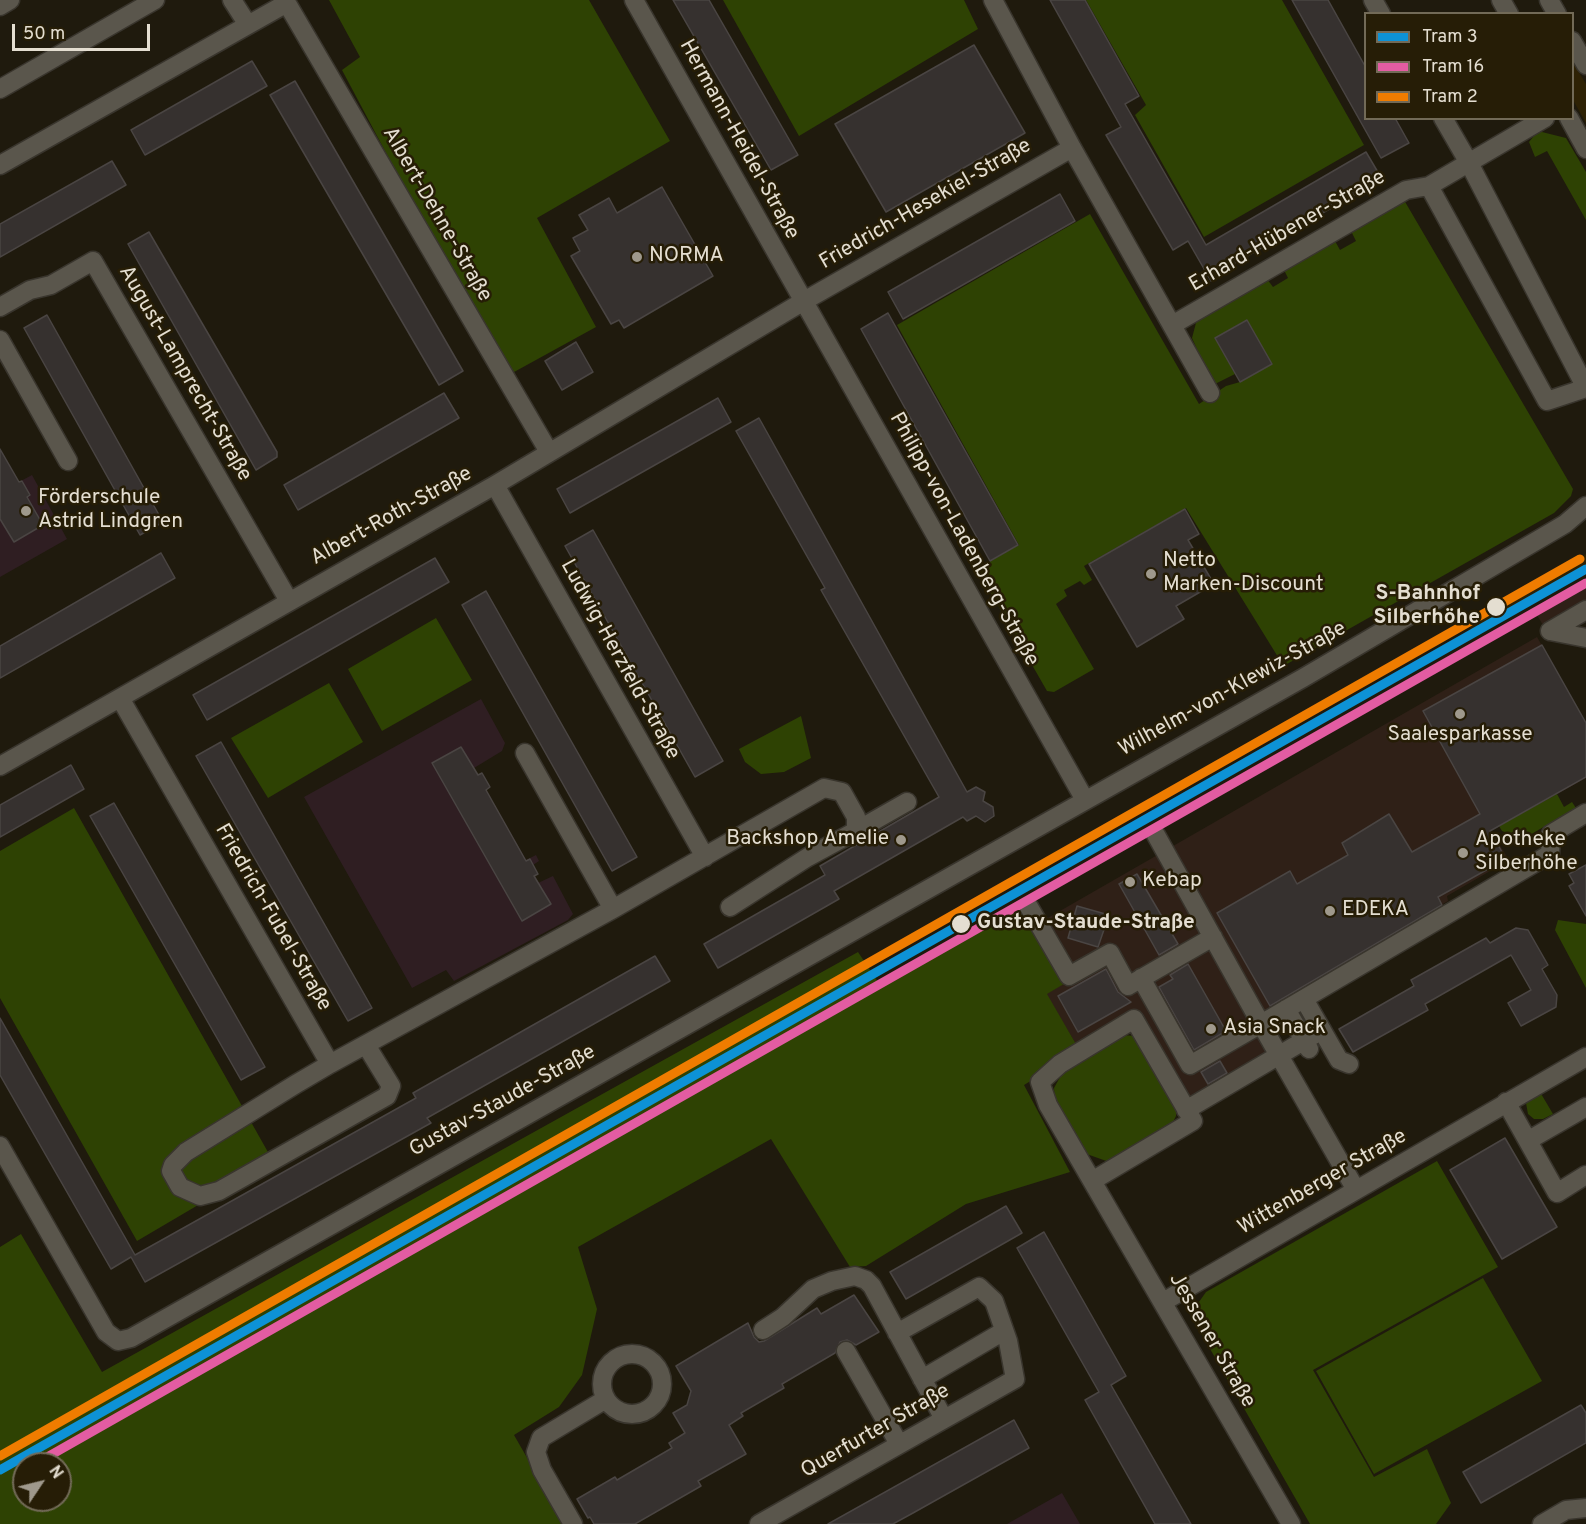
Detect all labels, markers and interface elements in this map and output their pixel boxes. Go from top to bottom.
scale bar [15,12,153,50]
legend [1364,12,1574,120]
text: 50 m [23,23,65,46]
text: Tram 3 [1422,26,1478,49]
street label: Hermann-Heidel-Straße [672,36,804,244]
text: Tram 16 [1422,56,1484,79]
text: Tram 2 [1422,86,1478,109]
street label: Albert-Dehne-Straße [376,123,496,307]
street label: Friedrich-Hesekiel-Straße [816,134,1036,276]
street label: Erhard-Hübener-Straße [1185,166,1391,298]
place label: NORMA [649,244,724,270]
marker: NORMA [630,250,644,264]
street label: August-Lamprecht-Straße [112,262,256,486]
street label: Philipp-von-Ladenberg-Straße [883,409,1043,671]
street label: Albert-Roth-Straße [307,462,477,572]
place label: Förderschule Astrid Lindgren [38,486,183,536]
marker: Förderschule Astrid Lindgren [19,504,33,518]
place label: Netto Marken-Discount [1163,549,1324,599]
street label: Ludwig-Herzfeld-Straße [554,556,684,764]
marker: Netto Marken-Discount [1144,567,1158,581]
place label: S-Bahnhof Silberhöhe [1374,582,1480,632]
marker: S-Bahnhof Silberhöhe [1485,596,1507,618]
street label: Wilhelm-von-Klewiz-Straße [1115,617,1351,763]
marker: Saalesparkasse [1453,707,1467,721]
place label: Saalesparkasse [1387,723,1533,749]
street label: Friedrich-Fubel-Straße [208,820,336,1016]
place label: Backshop Amelie [726,827,889,853]
place label: Apotheke Silberhöhe [1475,828,1578,878]
marker: Backshop Amelie [894,833,908,847]
marker: Apotheke Silberhöhe [1456,846,1470,860]
place label: Kebap [1142,869,1202,895]
marker: Kebap [1123,875,1137,889]
place label: EDEKA [1342,898,1409,924]
marker: EDEKA [1323,904,1337,918]
place label: Gustav-Staude-Straße [977,911,1195,937]
marker: Gustav-Staude-Straße [950,913,972,935]
place label: Asia Snack [1223,1016,1326,1042]
marker: Asia Snack [1204,1022,1218,1036]
street label: Gustav-Staude-Straße [406,1040,600,1164]
street label: Wittenberger Straße [1234,1124,1412,1242]
street label: Jessener Straße [1162,1269,1260,1413]
street label: Querfurter Straße [797,1379,955,1485]
north arrow [12,1452,72,1512]
text: N [44,1462,67,1483]

